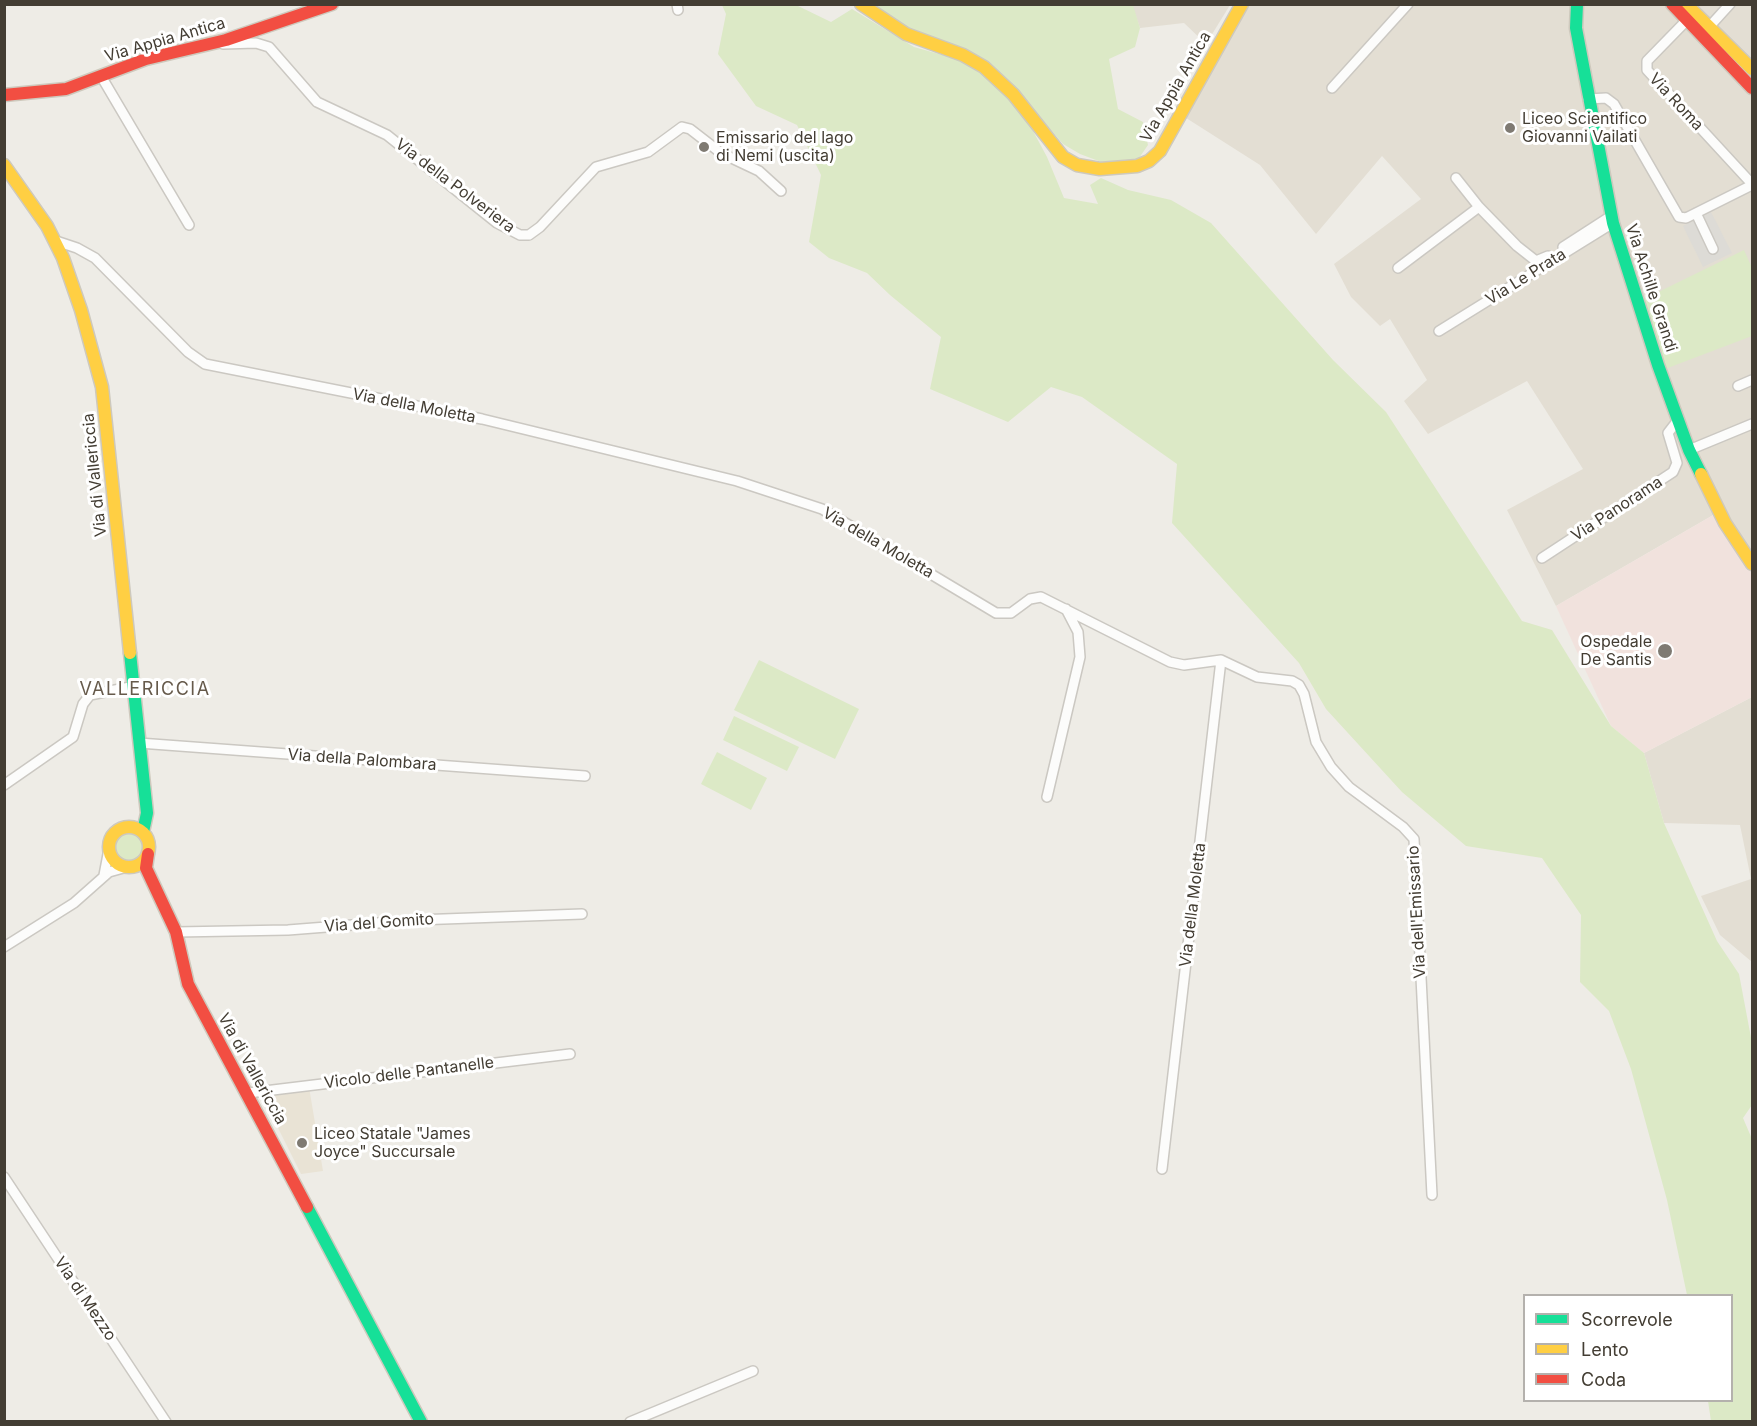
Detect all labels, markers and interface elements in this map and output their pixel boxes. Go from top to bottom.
street label: Via Appia Antica [103,14,227,66]
street label: Via Appia Antica [1137,28,1215,146]
street label: Via Roma [1645,69,1707,135]
place label: Liceo Scientifico Giovanni Vailati [1522,109,1647,147]
marker: Liceo Scientifico Giovanni Vailati [1503,121,1517,135]
place label: Emissario del lago di Nemi (uscita) [716,128,853,166]
street label: Via della Polveriera [391,135,519,237]
marker: Emissario del lago di Nemi (uscita) [697,140,711,154]
street label: Via Achille Grandi [1621,222,1681,354]
street label: Via Le Prata [1482,245,1570,309]
street label: Via della Moletta [351,385,477,427]
street label: Via di Vallericcia [79,412,111,538]
street label: Via Panorama [1568,472,1666,546]
street label: Via della Moletta [819,503,937,583]
place label: Ospedale De Santis [1580,632,1652,670]
marker: Ospedale De Santis [1656,642,1674,660]
district label: VALLERICCIA [79,679,211,701]
street label: Via della Palombara [287,745,437,775]
street label: Via della Moletta [1176,842,1210,968]
street label: Via dell'Emissario [1404,845,1430,979]
street label: Via del Gomito [323,910,435,936]
street label: Via di Vallericcia [214,1010,290,1128]
street label: Vicolo delle Pantanelle [323,1053,495,1093]
place label: Liceo Statale "James Joyce" Succursale [314,1124,471,1162]
marker: Liceo Statale "James Joyce" Succursale [295,1136,309,1150]
street label: Via di Mezzo [50,1253,120,1345]
legend [1523,1294,1733,1402]
text: Scorrevole [1581,1309,1673,1330]
text: Lento [1581,1339,1629,1360]
text: Coda [1581,1369,1626,1390]

